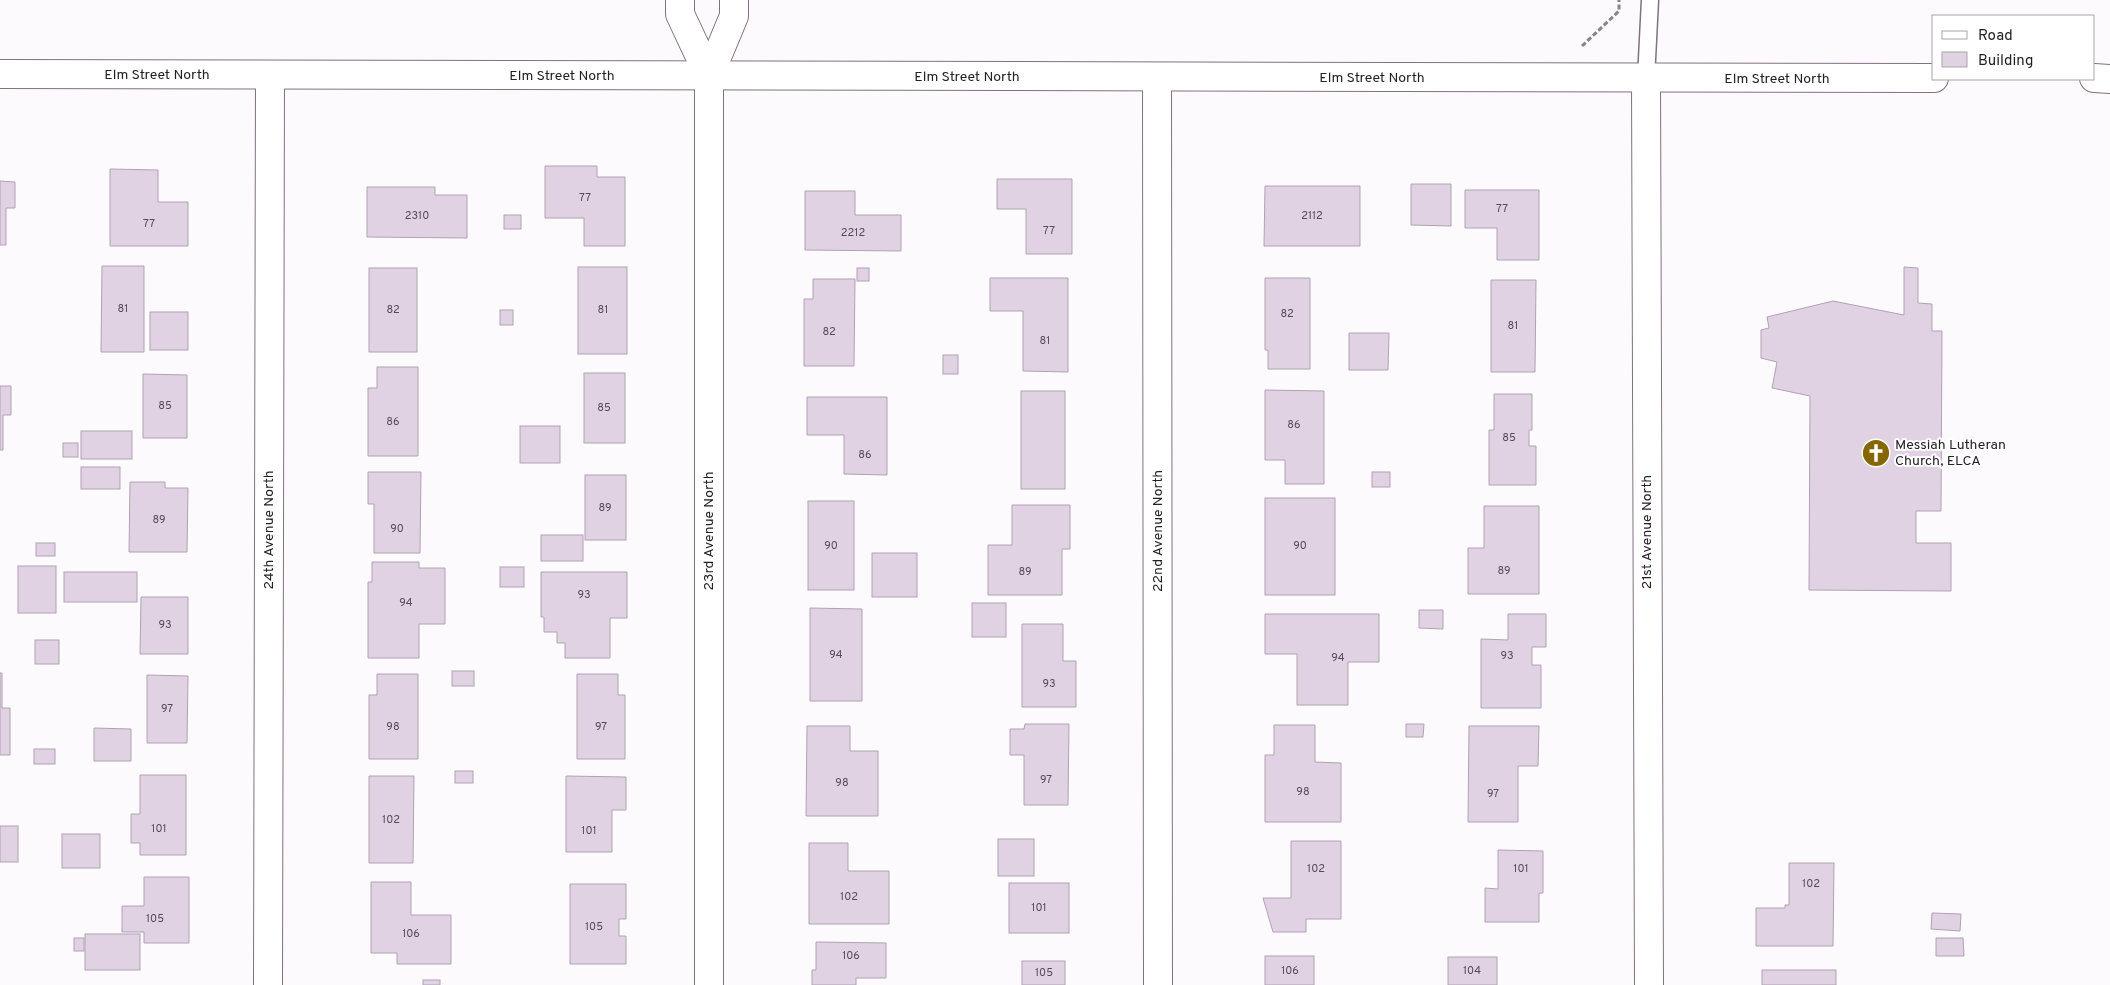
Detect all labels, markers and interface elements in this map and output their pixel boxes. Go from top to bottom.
legend [1932,15,2095,80]
text: Road [1978,27,2013,46]
text: Building [1978,52,2033,71]
street label: Elm Street North [104,67,210,84]
street label: Elm Street North [509,68,615,85]
street label: Elm Street North [914,69,1020,86]
street label: Elm Street North [1319,70,1425,87]
street label: Elm Street North [1724,71,1830,88]
house number: 77 [579,191,591,205]
house number: 77 [1496,202,1508,216]
house number: 2310 [405,209,429,223]
house number: 2112 [1301,209,1323,223]
house number: 77 [143,217,155,231]
house number: 77 [1043,224,1055,238]
house number: 2212 [841,226,865,240]
house number: 81 [118,302,128,316]
house number: 82 [386,303,400,317]
house number: 81 [598,303,608,317]
house number: 82 [1280,307,1294,321]
house number: 81 [1508,319,1518,333]
house number: 82 [822,325,836,339]
house number: 81 [1040,334,1050,348]
house number: 85 [158,399,172,413]
house number: 85 [597,401,611,415]
house number: 86 [386,415,400,429]
house number: 86 [1287,418,1301,432]
house number: 85 [1502,431,1516,445]
place label: Messiah Lutheran Church, ELCA [1895,437,2006,470]
church icon: Messiah Lutheran Church, ELCA [1861,438,1891,468]
house number: 86 [858,448,872,462]
street label: 24th Avenue North [261,470,278,590]
street label: 22nd Avenue North [1150,470,1167,592]
street label: 23rd Avenue North [701,471,718,591]
street label: 21st Avenue North [1639,475,1656,589]
house number: 89 [598,501,612,515]
house number: 89 [152,513,166,527]
house number: 90 [390,522,404,536]
house number: 90 [824,539,838,553]
house number: 90 [1293,539,1307,553]
house number: 89 [1497,564,1511,578]
house number: 89 [1018,565,1032,579]
house number: 93 [577,588,591,602]
house number: 94 [399,596,413,610]
house number: 93 [158,618,172,632]
house number: 94 [829,648,843,662]
house number: 93 [1500,649,1514,663]
house number: 94 [1331,651,1345,665]
house number: 93 [1042,677,1056,691]
house number: 97 [161,702,173,716]
house number: 98 [386,720,400,734]
house number: 97 [595,720,607,734]
house number: 97 [1040,773,1052,787]
house number: 98 [835,776,849,790]
house number: 98 [1296,785,1310,799]
house number: 97 [1487,787,1499,801]
house number: 102 [382,813,400,827]
house number: 101 [151,822,167,836]
house number: 101 [581,824,597,838]
house number: 102 [1307,862,1325,876]
house number: 101 [1513,862,1529,876]
house number: 102 [1802,877,1820,891]
house number: 102 [840,890,858,904]
house number: 101 [1031,901,1047,915]
house number: 105 [146,912,164,926]
house number: 105 [585,920,603,934]
house number: 106 [402,927,420,941]
house number: 106 [842,949,860,963]
house number: 106 [1281,964,1299,978]
house number: 104 [1463,964,1481,978]
house number: 105 [1035,966,1053,980]

